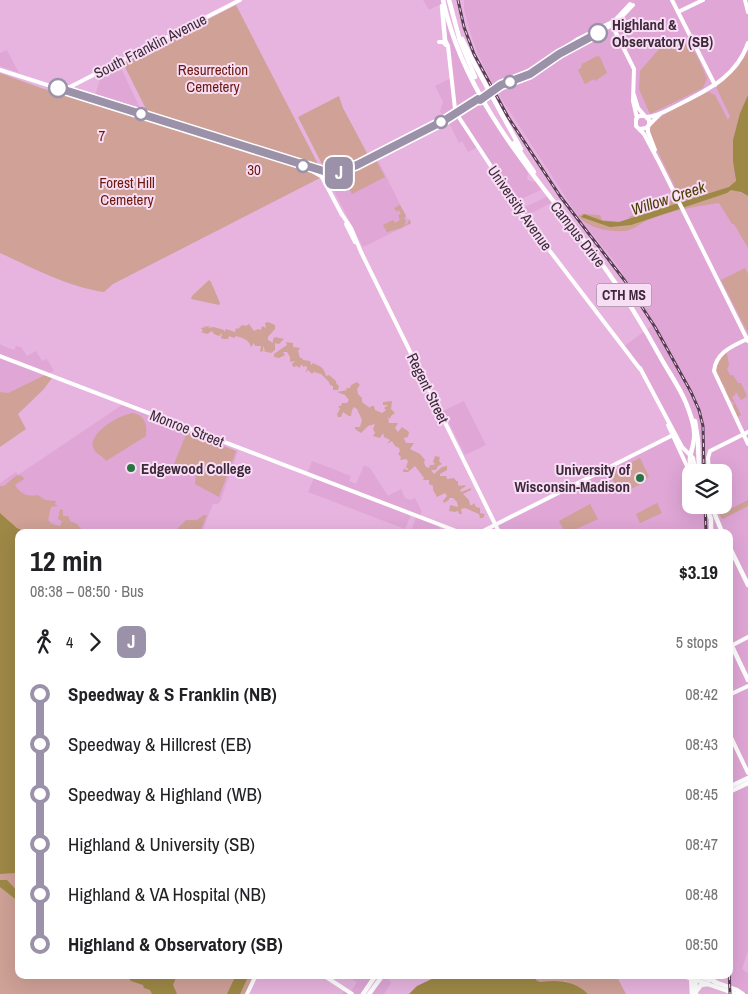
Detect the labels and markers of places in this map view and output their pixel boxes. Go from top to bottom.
place label: Highland & Observatory (SB) [612,14,713,52]
marker: Highland & Observatory (SB) [588,23,608,43]
unlabelled marker [503,75,517,89]
unlabelled marker [48,78,68,98]
unlabelled marker [134,107,148,121]
unlabelled marker [434,115,448,129]
unlabelled marker [296,159,310,173]
place label: Edgewood College [141,458,251,479]
place label: University of Wisconsin-Madison [515,459,631,497]
marker: Edgewood College [125,462,137,474]
marker: University of Wisconsin-Madison [634,472,646,484]

